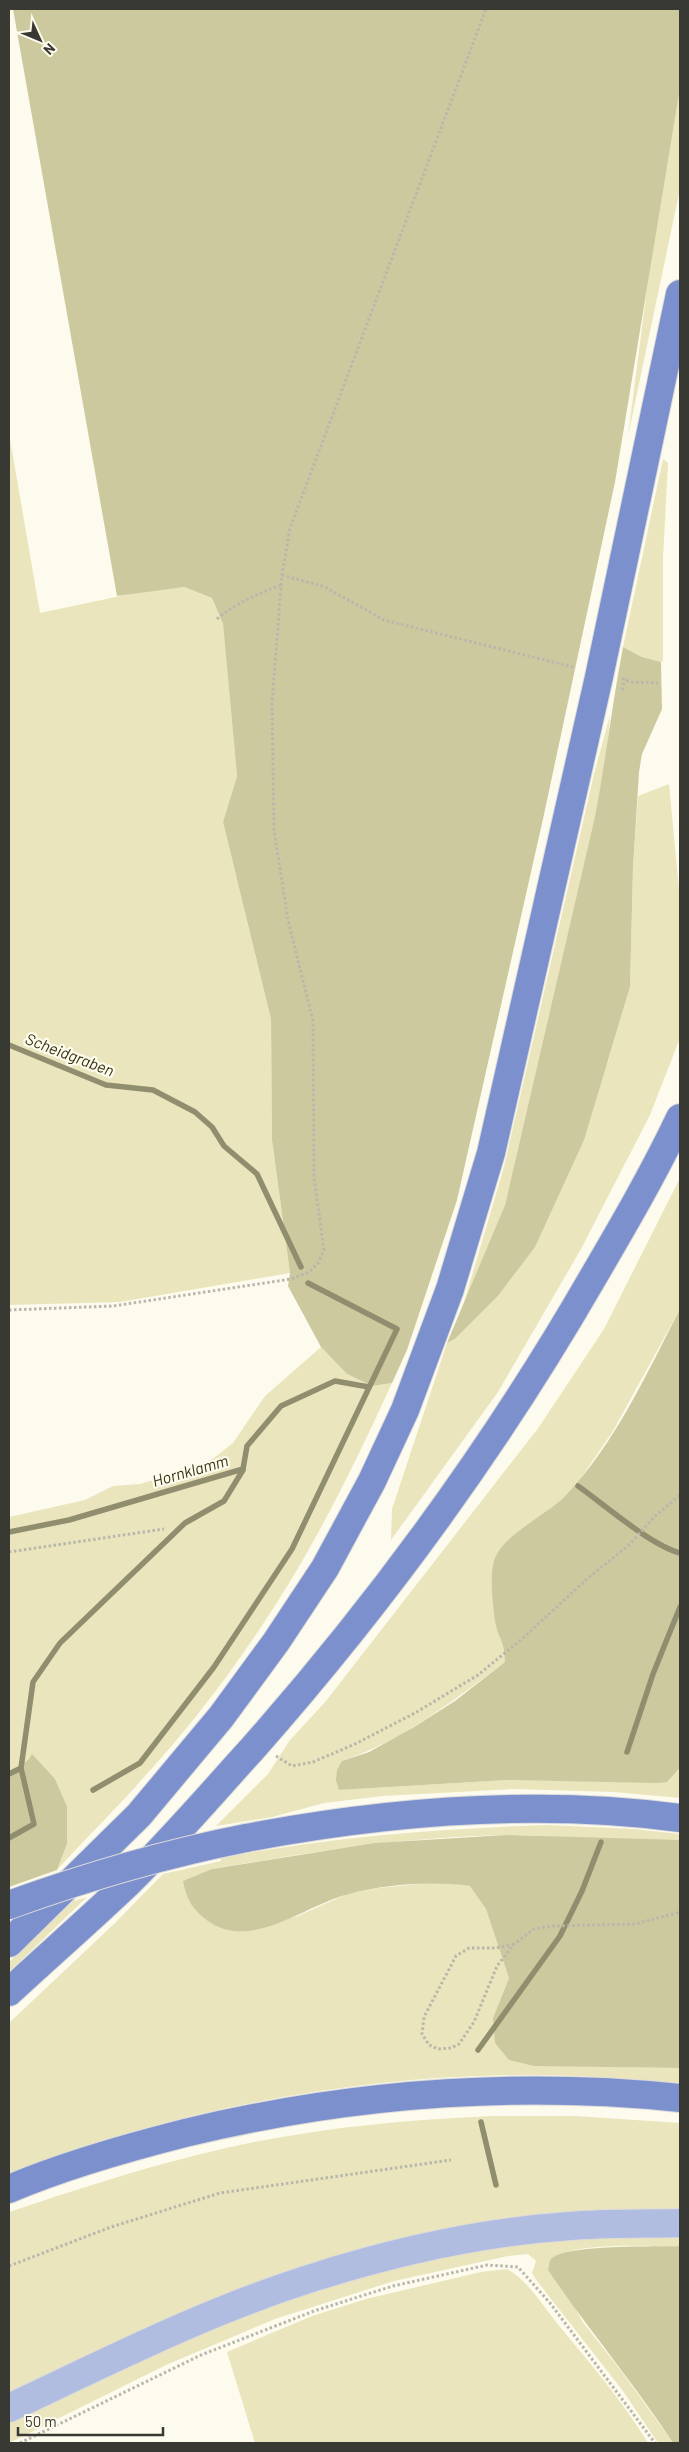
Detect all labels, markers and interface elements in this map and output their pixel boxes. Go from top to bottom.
north arrow [15,15,65,65]
text: N [40,40,59,59]
water label: Scheidgraben [23,1028,117,1080]
water label: Hornklamm [150,1450,230,1490]
scale bar [18,2404,162,2436]
text: 50 m [25,2412,57,2430]

